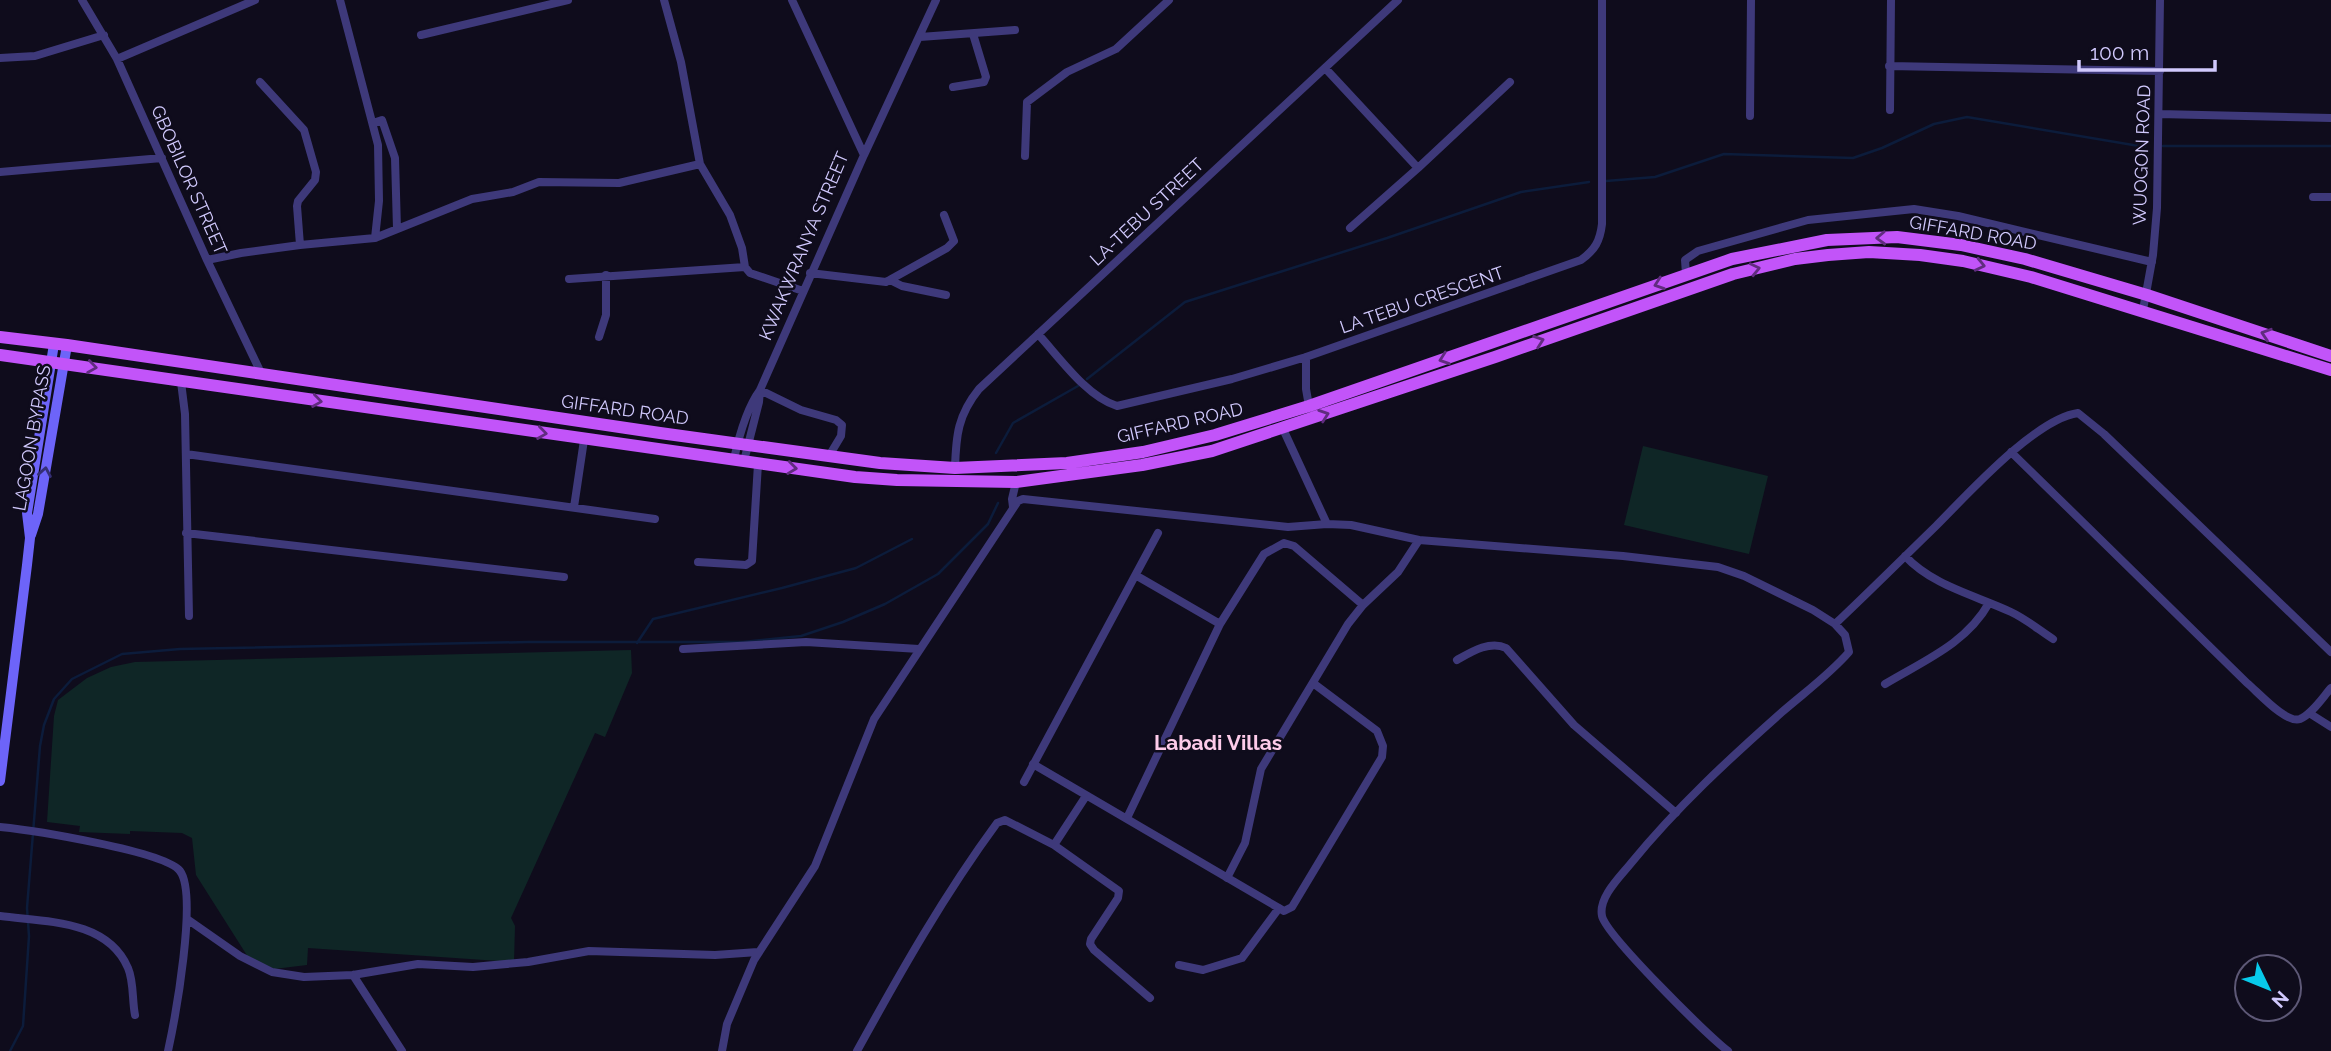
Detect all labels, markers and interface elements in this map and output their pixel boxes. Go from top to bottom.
scale bar [2079,28,2216,72]
text: 100 m [2090,40,2149,65]
street label: WUOGON ROAD [2129,84,2154,226]
street label: GBOBILOR STREET [147,102,232,258]
street label: KWAKWRANYA STREET [754,148,853,343]
street label: LA-TEBU STREET [1085,154,1208,270]
street label: GIFFARD ROAD [1908,211,2038,254]
one-way arrow [1875,230,1886,245]
one-way arrow [1974,257,1986,271]
street label: LA TEBU CRESCENT [1337,262,1507,338]
one-way arrow [1749,263,1761,277]
one-way arrow [1654,276,1666,290]
one-way arrow [2261,328,2273,342]
one-way arrow [1533,335,1545,349]
one-way arrow [1439,351,1451,365]
one-way arrow [86,359,98,374]
street label: LAGOON BYPASS [8,363,55,513]
street label: GIFFARD ROAD [560,390,690,429]
one-way arrow [311,393,323,408]
street label: GIFFARD ROAD [1115,398,1245,447]
one-way arrow [1317,409,1329,423]
one-way arrow [536,426,548,441]
one-way arrow [786,460,797,475]
one-way arrow [37,466,52,478]
district label: Labadi Villas [1154,730,1282,755]
north arrow [2233,953,2303,1023]
text: N [2267,987,2293,1012]

